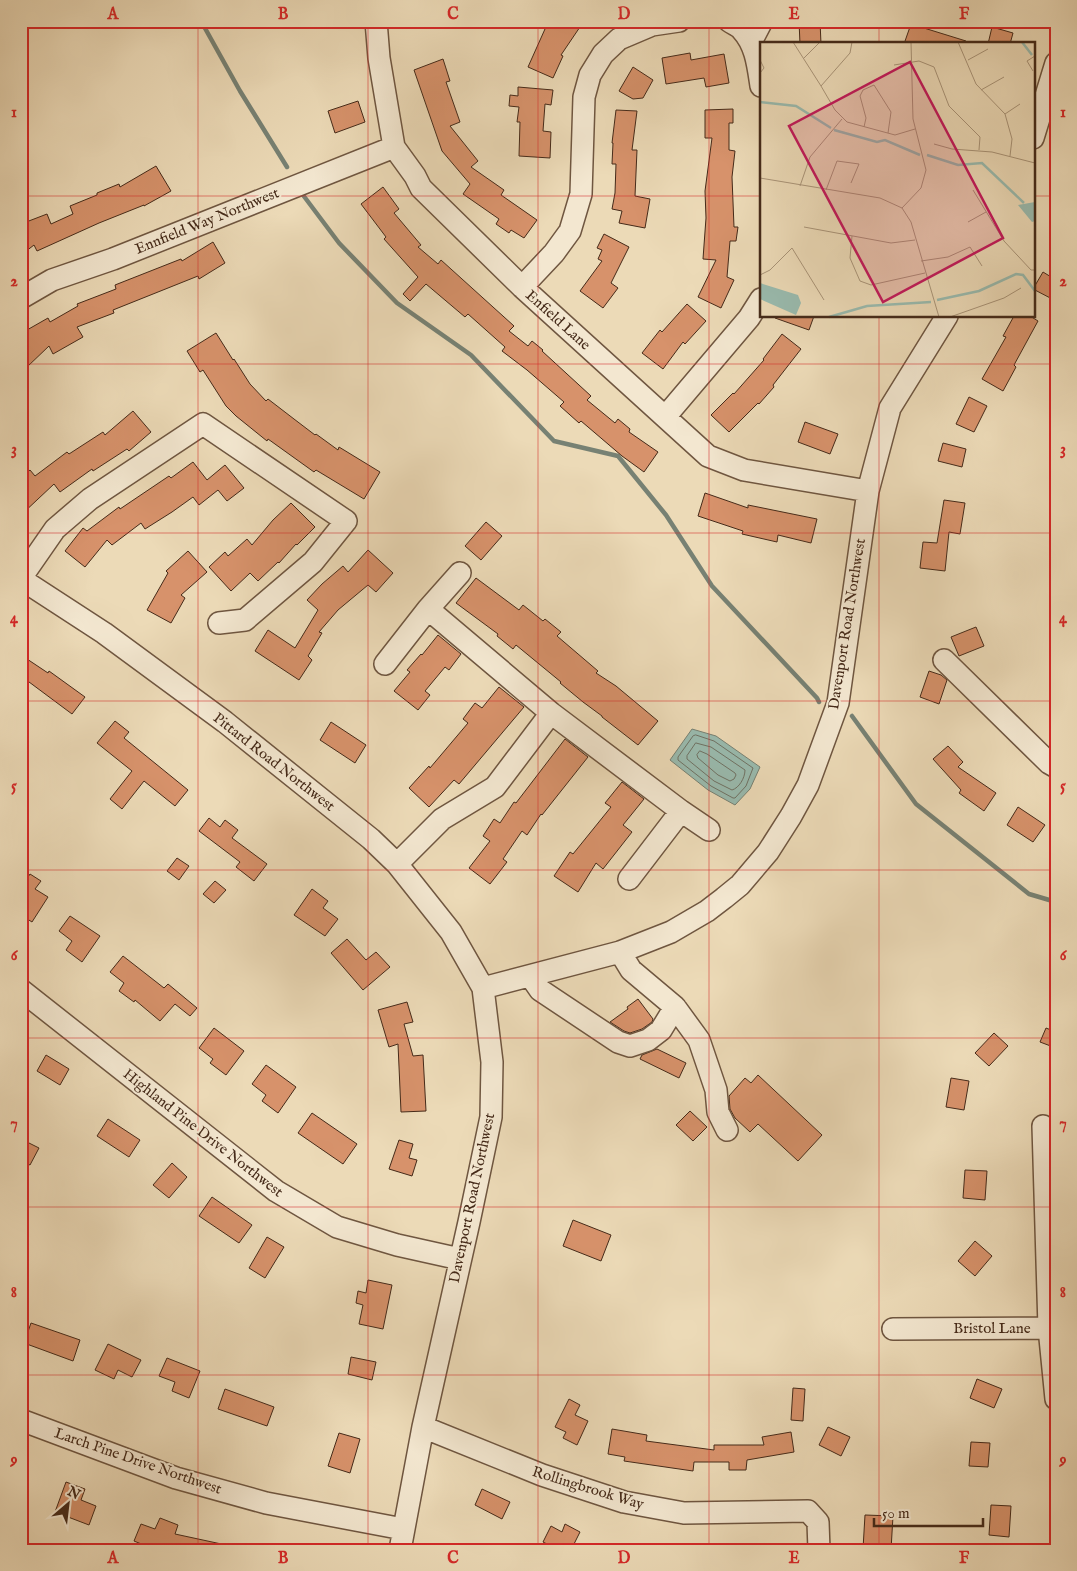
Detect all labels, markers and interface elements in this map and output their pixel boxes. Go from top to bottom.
text: A [107,5,120,25]
text: B [278,5,289,25]
text: C [447,5,459,25]
text: D [618,5,631,25]
text: E [788,5,800,25]
text: F [959,5,970,25]
inset map [760,42,1034,318]
text: 1 [11,103,17,123]
text: 1 [1060,103,1066,123]
street label: Ennfield Way Northwest [132,183,282,259]
text: 2 [10,272,18,292]
text: 2 [1059,272,1067,292]
street label: Enfield Lane [521,286,595,354]
text: 3 [11,440,17,460]
text: 3 [1060,440,1066,460]
street label: Davenport Road Northwest [824,537,870,711]
text: 4 [10,609,19,629]
text: 4 [1059,609,1068,629]
street label: Pittard Road Northwest [209,708,339,816]
text: 5 [11,777,17,797]
text: 5 [1060,777,1066,797]
text: 6 [11,946,19,966]
text: 6 [1060,946,1068,966]
street label: Highland Pine Drive Northwest [119,1065,287,1201]
street label: Davenport Road Northwest [445,1111,499,1285]
text: 7 [10,1114,18,1134]
text: 7 [1059,1114,1067,1134]
text: 8 [11,1283,17,1303]
text: 8 [1060,1283,1066,1303]
street label: Bristol Lane [953,1319,1031,1338]
street label: Larch Pine Drive Northwest [52,1424,224,1498]
text: 9 [10,1451,18,1471]
text: 9 [1059,1451,1067,1471]
street label: Rollingbrook Way [530,1462,647,1514]
north arrow [42,1478,92,1528]
scale bar [874,1496,983,1528]
text: 50 m [882,1504,910,1523]
text: A [107,1549,120,1569]
text: B [278,1549,289,1569]
text: C [447,1549,459,1569]
text: D [618,1549,631,1569]
text: E [788,1549,800,1569]
text: F [959,1549,970,1569]

